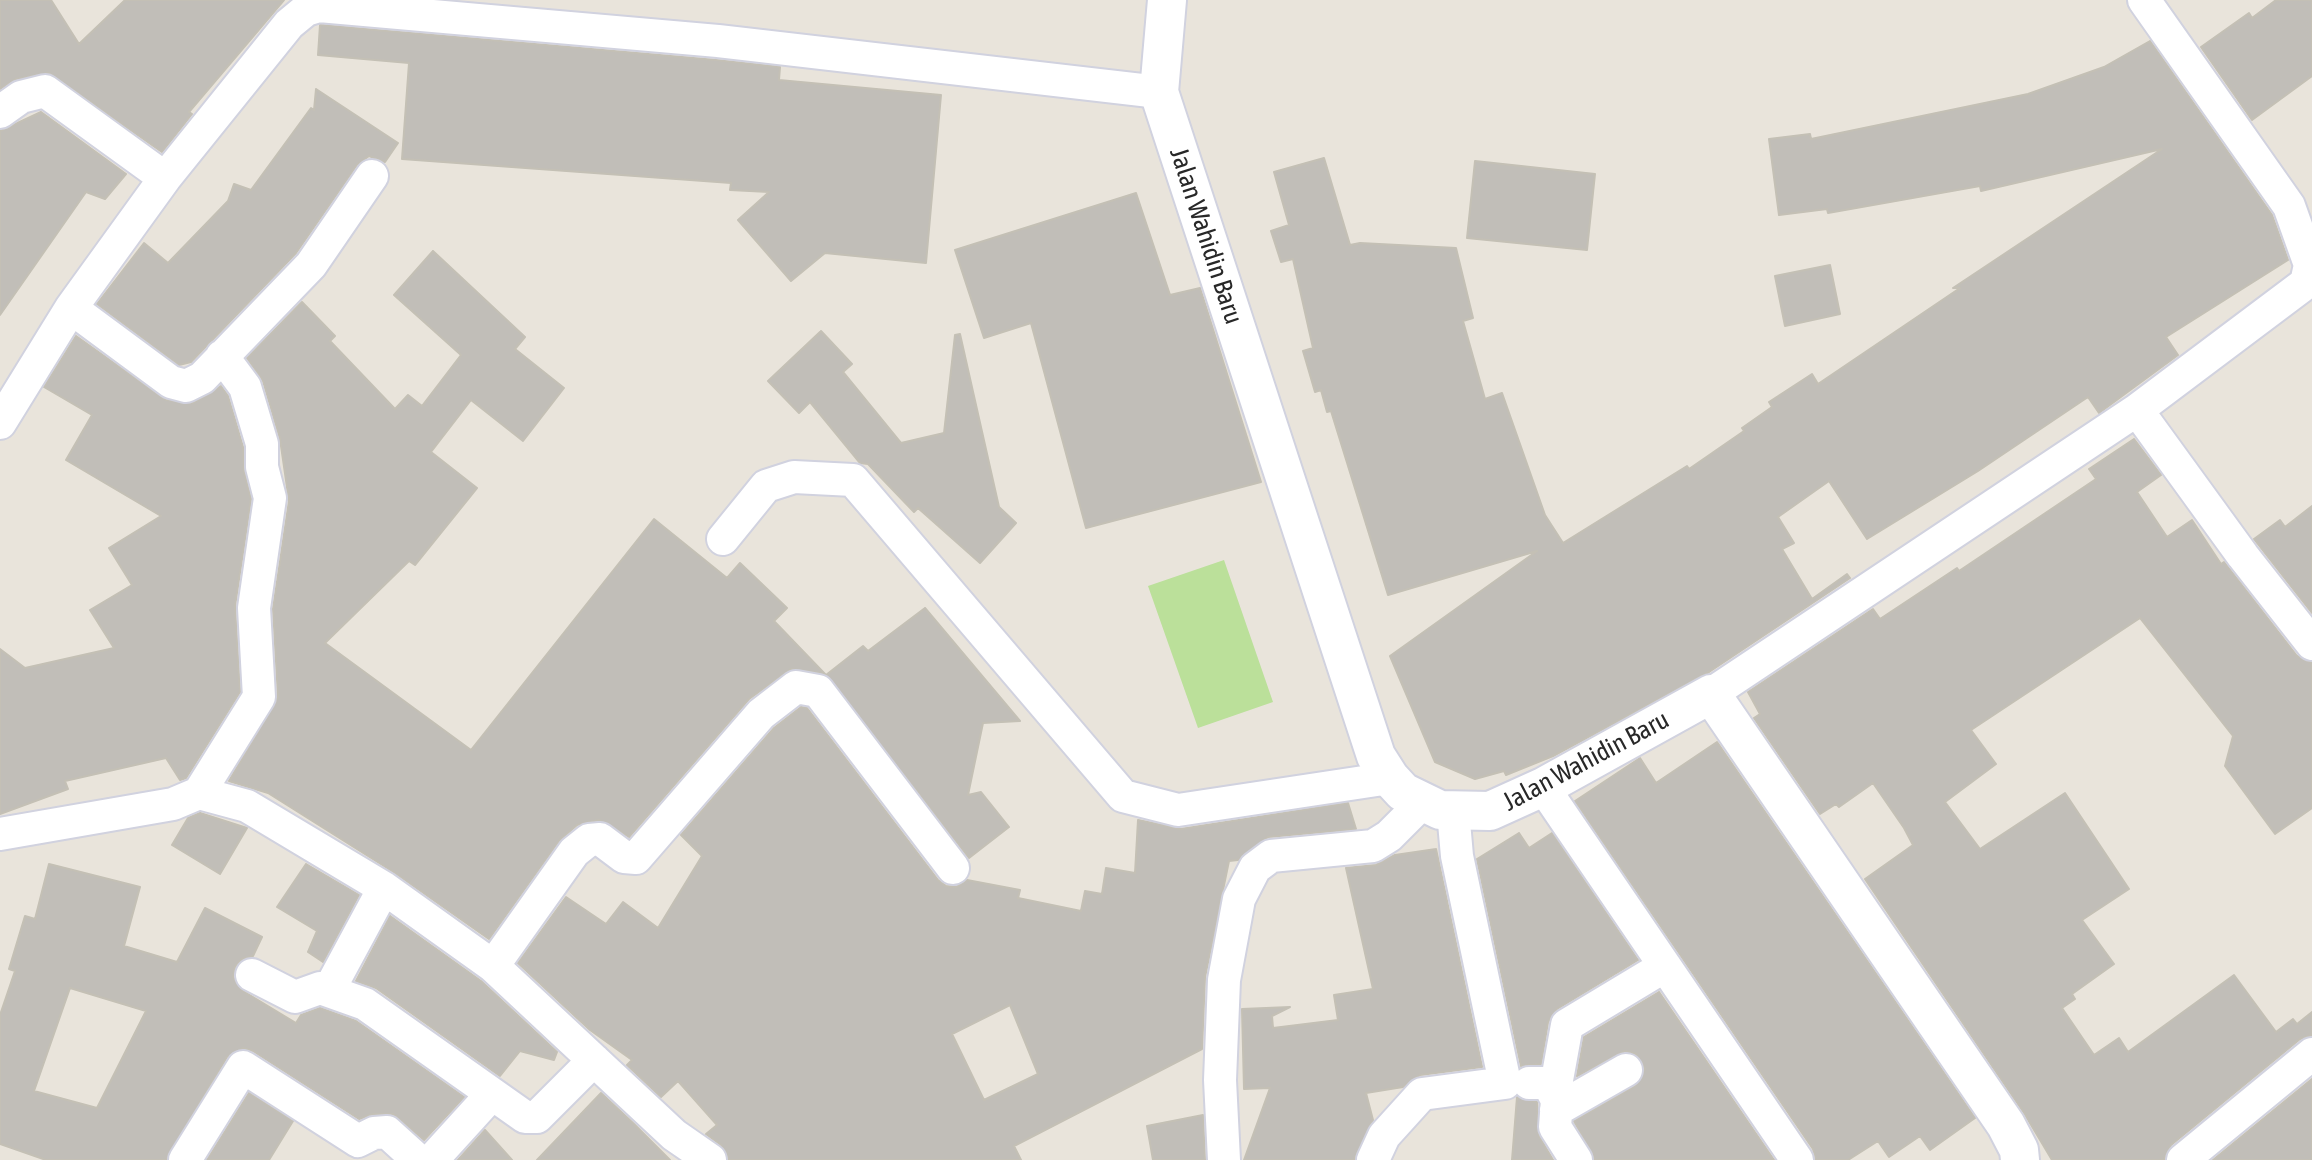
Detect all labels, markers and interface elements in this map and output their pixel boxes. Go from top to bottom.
street label: Jalan Wahidin Baru [1163,144,1249,328]
street label: Jalan Wahidin Baru [1498,704,1674,818]

